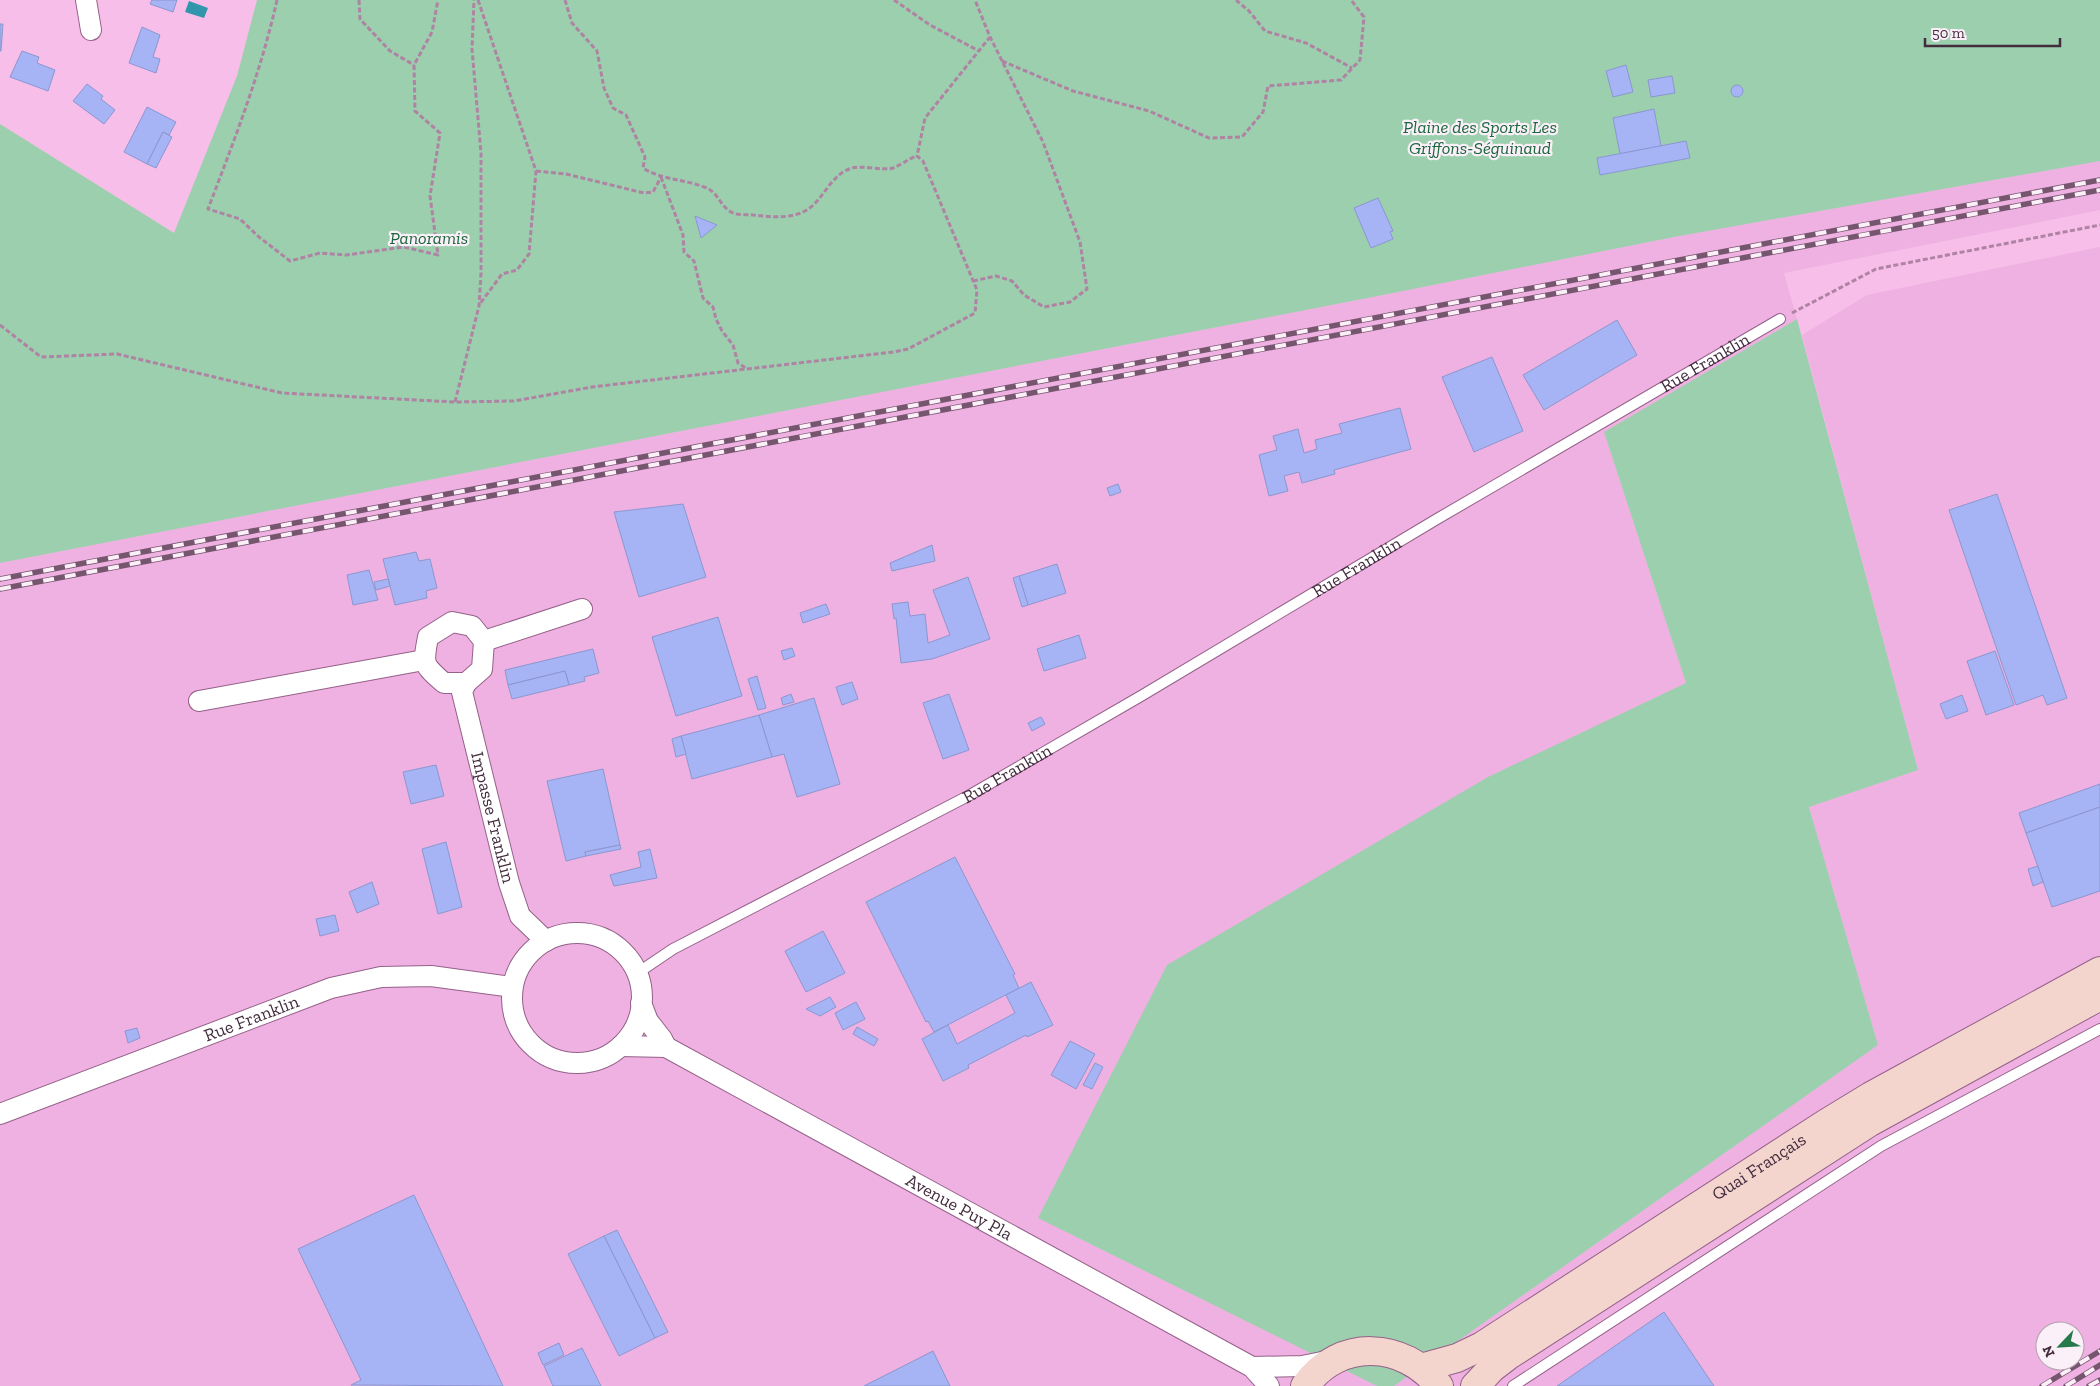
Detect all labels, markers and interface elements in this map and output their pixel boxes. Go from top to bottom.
scale bar [1925,15,2060,47]
text: 50 m [1932,24,1965,42]
park label: Plaine des Sports Les Griffons-Séguinaud [1403,116,1557,159]
park label: Panoramis [390,227,468,249]
street label: Rue Franklin [1656,328,1754,397]
street label: Rue Franklin [1308,532,1406,602]
street label: Rue Franklin [959,739,1056,808]
street label: Impasse Franklin [466,749,520,886]
street label: Rue Franklin [201,990,303,1046]
street label: Quai Français [1708,1128,1810,1205]
street label: Avenue Puy Pla [902,1169,1016,1245]
north arrow [2035,1321,2085,1371]
text: N [2039,1343,2059,1360]

